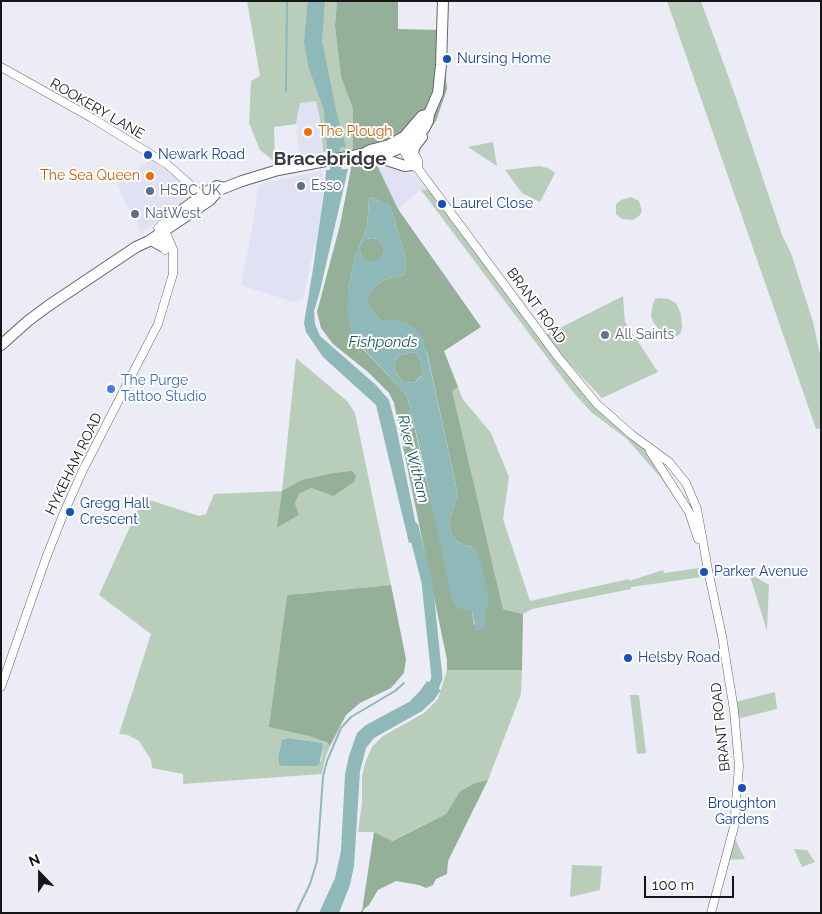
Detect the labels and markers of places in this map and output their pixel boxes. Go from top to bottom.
place label: Nursing Home [457,51,551,67]
marker: Nursing Home [441,53,453,65]
place label: The Plough [318,124,392,140]
marker: The Plough [302,126,314,138]
place label: Newark Road [158,147,245,163]
marker: Newark Road [142,149,154,161]
place label: The Sea Queen [40,168,140,184]
marker: The Sea Queen [144,170,156,182]
place label: Esso [311,178,341,194]
marker: Esso [295,180,307,192]
place label: HSBC UK [160,183,221,199]
marker: HSBC UK [144,185,156,197]
place label: Laurel Close [452,196,533,212]
marker: Laurel Close [436,198,448,210]
place label: NatWest [145,206,201,222]
marker: NatWest [129,208,141,220]
place label: All Saints [615,327,674,343]
marker: All Saints [599,329,611,341]
place label: The Purge Tattoo Studio [121,373,207,406]
marker: The Purge Tattoo Studio [105,383,117,395]
place label: Gregg Hall Crescent [80,496,149,528]
marker: Gregg Hall Crescent [64,506,76,518]
place label: Parker Avenue [714,564,808,580]
marker: Parker Avenue [698,566,710,578]
place label: Helsby Road [638,650,720,666]
marker: Helsby Road [622,652,634,664]
marker: Broughton Gardens [736,782,748,794]
place label: Broughton Gardens [708,796,776,829]

